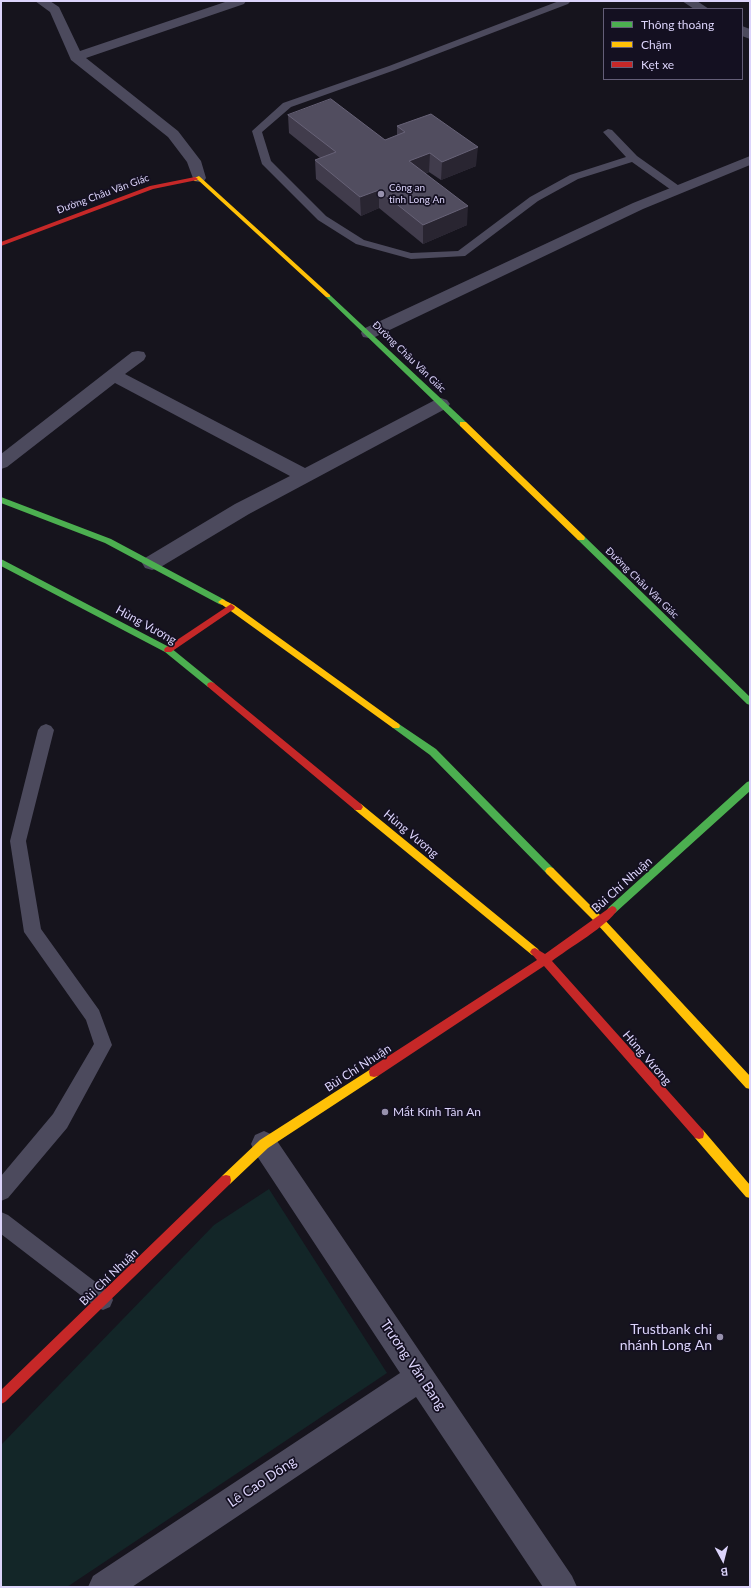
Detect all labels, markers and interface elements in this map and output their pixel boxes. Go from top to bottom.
legend [603,8,743,80]
text: Thông thoáng [641,17,714,32]
text: Chậm [641,37,672,52]
text: Kẹt xe [641,57,674,72]
street label: Đường Châu Văn Giác [55,172,151,216]
place label: Công an tỉnh Long An [389,182,445,206]
marker: Công an tỉnh Long An [376,189,386,199]
street label: Đường Châu Văn Giác [370,319,448,395]
street label: Đường Châu Văn Giác [603,545,681,621]
street label: Hùng Vương [113,602,179,648]
street label: Hùng Vương [381,807,441,861]
street label: Bùi Chí Nhuận [589,854,655,916]
street label: Hùng Vương [620,1028,674,1088]
street label: Bùi Chí Nhuận [322,1041,394,1095]
place label: Mắt Kính Tân An [393,1105,481,1119]
marker: Mắt Kính Tân An [380,1107,390,1117]
street label: Bùi Chí Nhuận [77,1245,141,1309]
street label: Trương Văn Bang [376,1316,450,1414]
place label: Trustbank chi nhánh Long An [620,1321,712,1354]
marker: Trustbank chi nhánh Long An [715,1332,725,1342]
street label: Lê Cao Dõng [225,1453,299,1511]
north arrow [703,1540,743,1580]
text: B [720,1566,729,1579]

